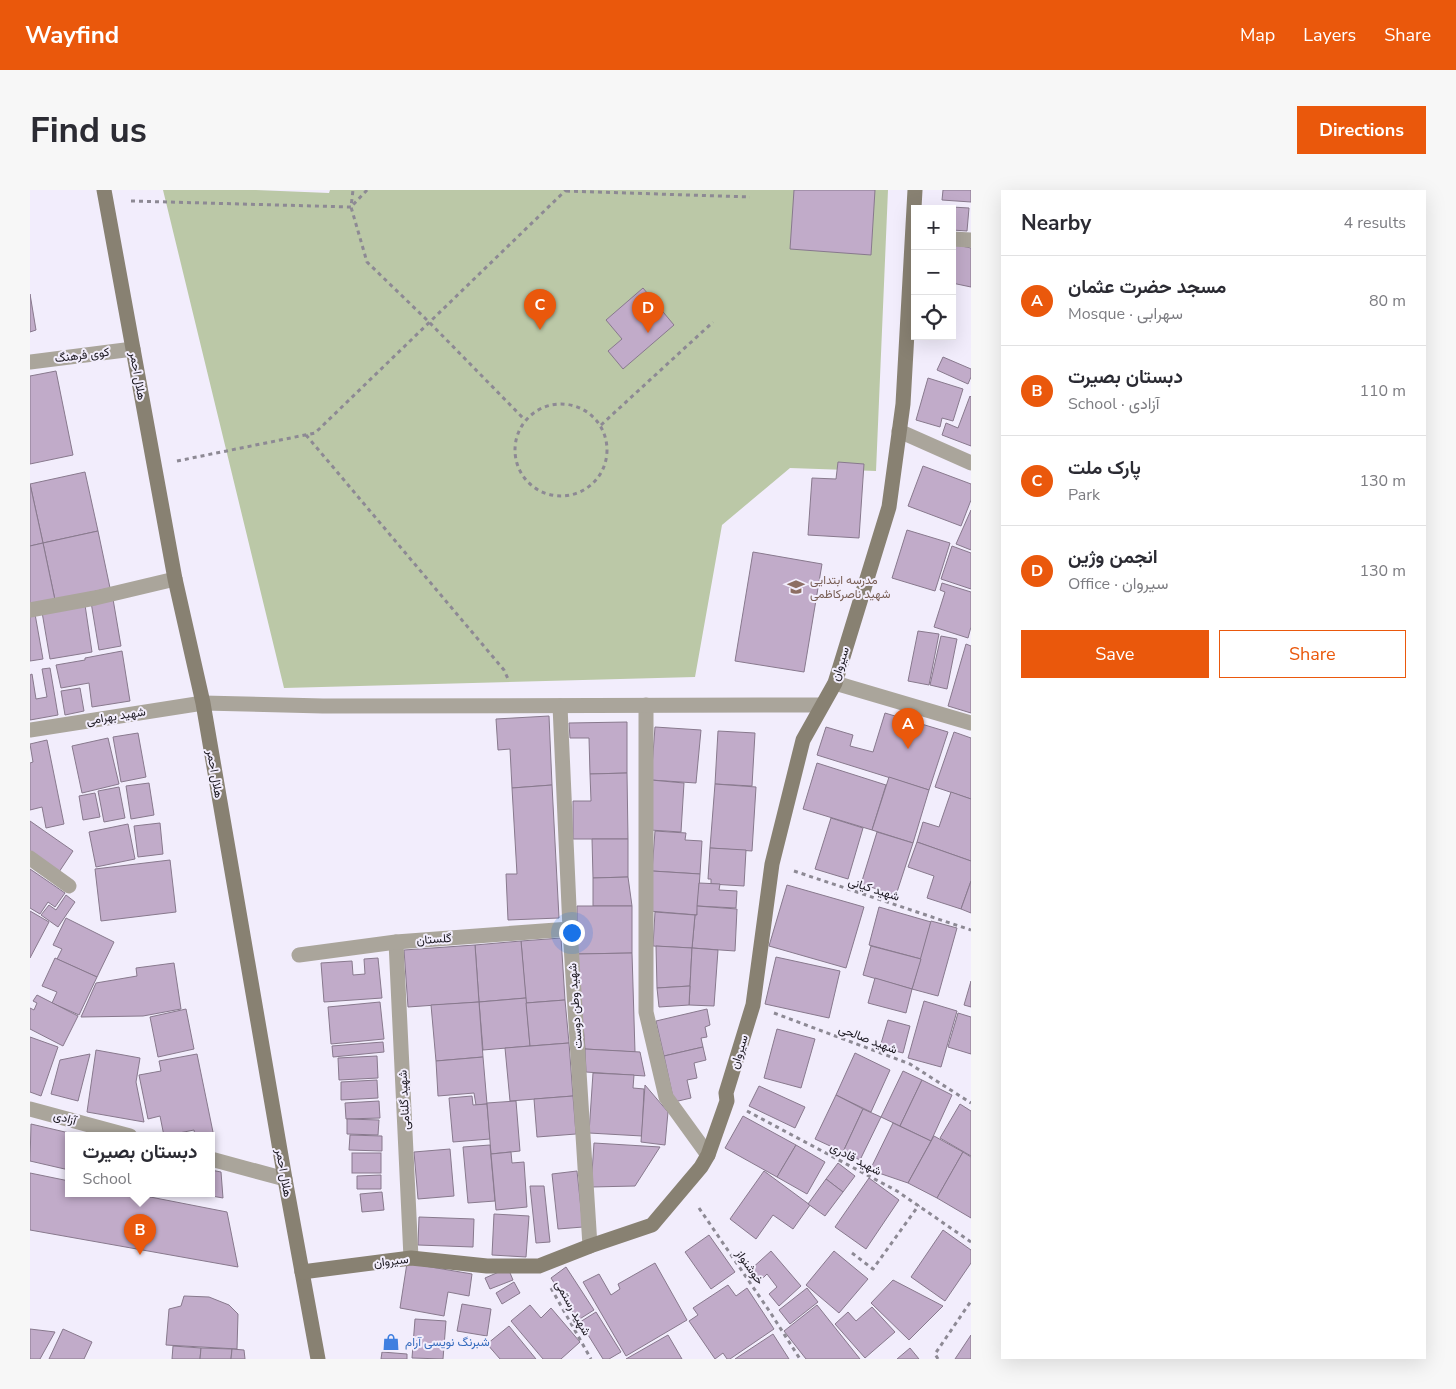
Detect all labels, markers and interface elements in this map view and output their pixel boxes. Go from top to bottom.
text: Wayfind [25,19,119,51]
text: Map [1240,23,1275,47]
text: Layers [1303,23,1356,47]
text: Share [1384,23,1431,47]
button: Directions [1297,106,1426,154]
text: Find us [30,107,147,154]
map controls [911,205,956,340]
button: + [911,205,956,250]
text: Nearby [1021,209,1091,237]
text: 4 results [1344,212,1406,234]
button: − [911,250,956,295]
text: مسجد حضرت عثمان [1068,274,1226,300]
pin: C [524,289,556,330]
text: A [1031,290,1043,312]
text: 80 m [1369,290,1406,312]
pin: D [632,292,664,333]
button: locate [911,295,956,340]
text: Mosque · سهرابی [1068,303,1183,325]
street label: کوی فرهنگ [54,344,110,366]
street label: هلال احمر [126,350,150,401]
text: دبستان بصیرت [1068,364,1183,390]
text: B [1031,380,1043,402]
text: 110 m [1359,380,1406,402]
text: School · آزادی [1068,393,1160,415]
text: پارک ملت [1068,455,1141,481]
text: C [1032,470,1042,492]
text: 130 m [1359,470,1406,492]
text: Park [1068,484,1100,506]
text: انجمن وژین [1068,544,1158,570]
text: D [1031,560,1043,582]
text: 130 m [1359,560,1406,582]
place label: مدرسه ابتدایی شهید ناصرکاظمی [810,572,891,602]
text: Office · سیروان [1068,573,1168,595]
school or university icon: مدرسه ابتدایی شهید ناصرکاظمی [786,577,806,597]
button: Save [1021,630,1209,678]
button: Share [1219,630,1406,678]
street label: سیروان [827,645,853,683]
street label: شهید بهرامی [85,703,147,729]
pin: A [892,708,924,749]
street label: هلال احمر [203,748,227,799]
street label: شهید کیانی [846,873,902,905]
your location [559,920,585,946]
street label: گلستان [416,930,452,948]
street label: شهید وطن دوست [564,963,586,1049]
street label: شهید صالحی [836,1020,900,1058]
street label: سیروان [726,1033,752,1071]
street label: شهید گلنامی [394,1070,414,1130]
street label: آزادی [52,1107,79,1129]
popup [65,1132,215,1197]
text: دبستان بصیرت [83,1139,197,1165]
street label: شهید قادری [827,1139,885,1179]
street label: هلال احمر [272,1147,296,1198]
text: School [83,1168,131,1190]
pin: B [124,1214,156,1255]
street label: خوشنواز [732,1246,768,1288]
street label: سیروان [373,1251,409,1271]
street label: شهید رستمی [551,1277,595,1339]
shop icon: شبرنگ نویسی آرام [381,1332,401,1352]
place label: شبرنگ نویسی آرام [405,1334,490,1350]

